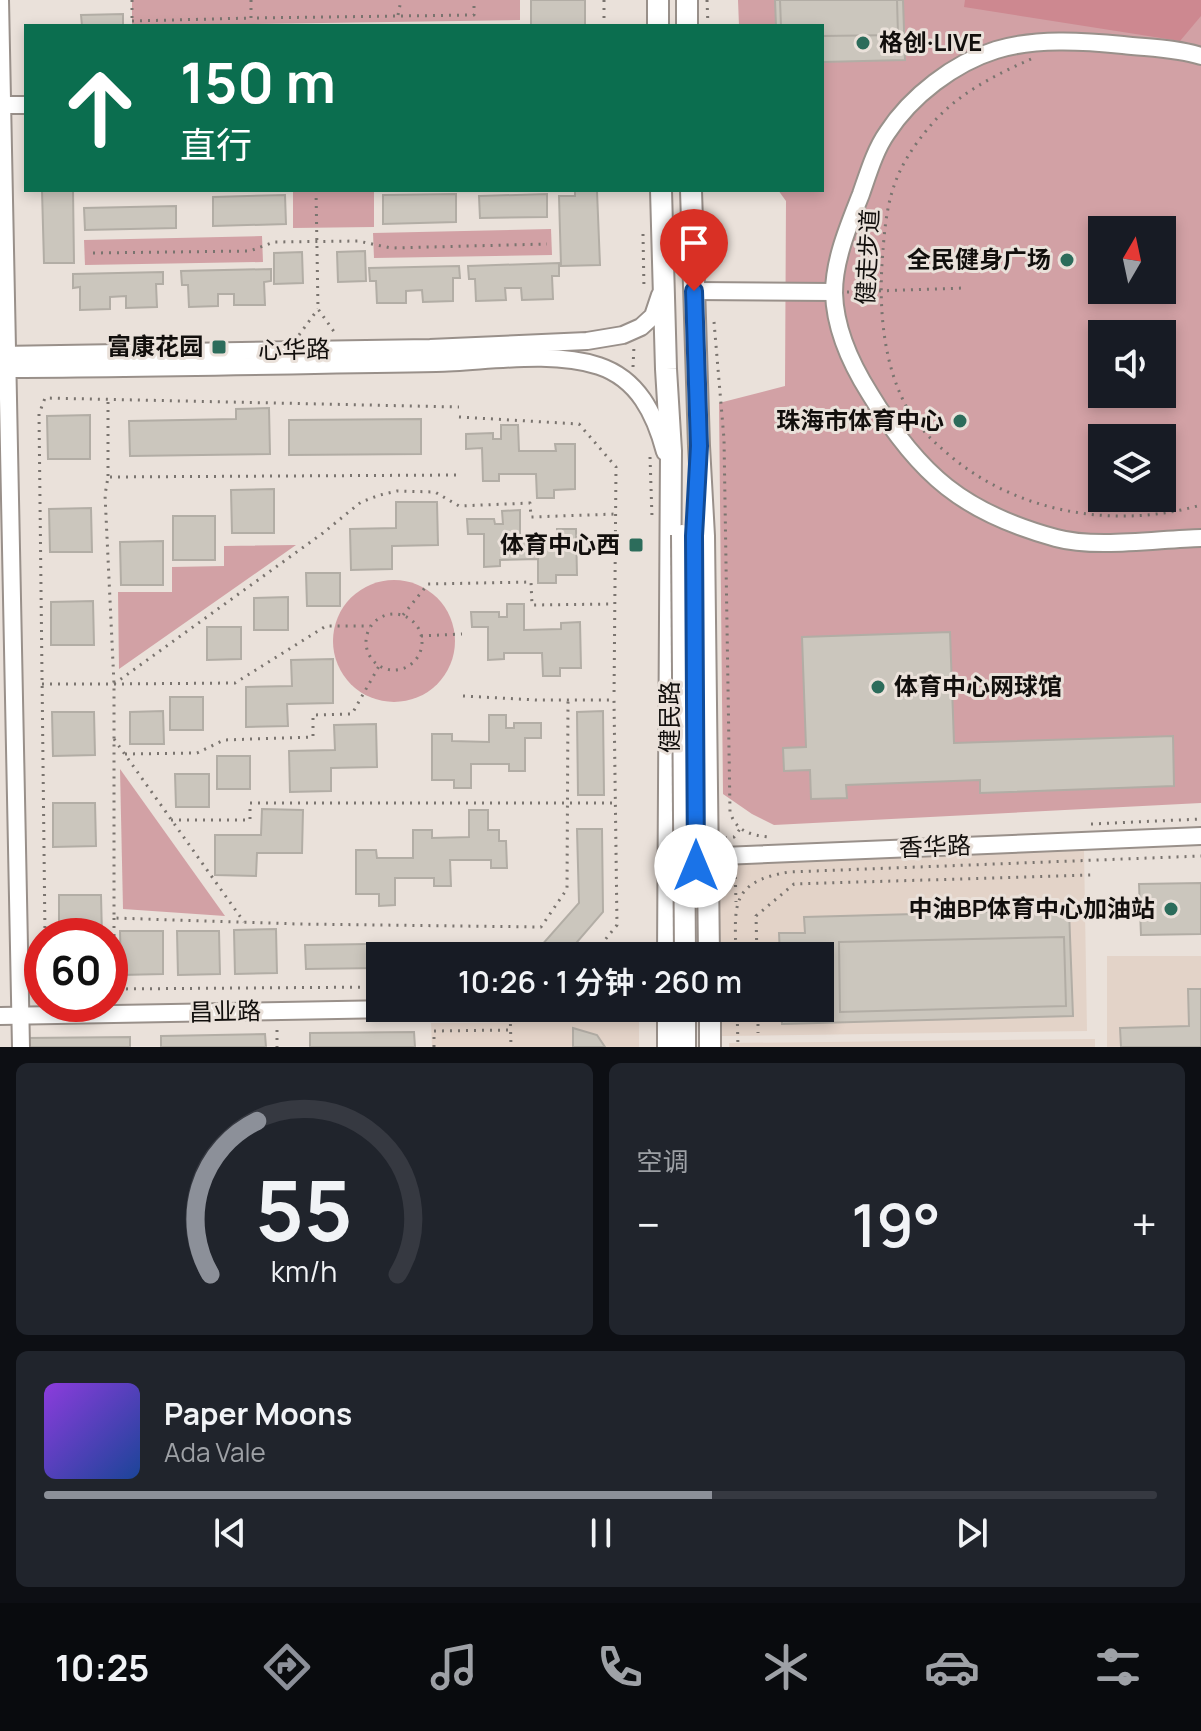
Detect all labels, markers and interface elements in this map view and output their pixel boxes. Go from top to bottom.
place label: 格创·LIVE [879,25,982,58]
marker: 格创·LIVE [854,34,872,52]
text: 150 m [180,43,336,120]
icon: ahead [48,56,152,160]
text: 直行 [180,120,252,169]
street label: 健走步道 [848,208,885,306]
pin [660,209,728,291]
north arrow [1088,216,1176,304]
map controls [1088,216,1176,512]
icon: arrive [672,221,716,265]
place label: 全民健身广场 [907,242,1051,275]
marker: 全民健身广场 [1058,251,1076,269]
button: sound [1088,320,1176,408]
place label: 富康花园 [107,329,203,362]
street label: 心华路 [258,331,330,366]
marker: 富康花园 [210,338,228,356]
place label: 珠海市体育中心 [776,403,944,436]
marker: 珠海市体育中心 [951,412,969,430]
button: layers [1088,424,1176,512]
place label: 体育中心西 [500,527,620,560]
marker: 体育中心西 [627,536,645,554]
place label: 体育中心网球馆 [894,669,1062,702]
marker: 体育中心网球馆 [869,678,887,696]
street label: 健民路 [652,681,685,753]
position arrow [654,824,738,908]
street label: 香华路 [898,828,972,863]
place label: 中油BP体育中心加油站 [909,891,1155,924]
marker: 中油BP体育中心加油站 [1162,900,1180,918]
speed limit sign: 60 [24,918,128,1022]
text: 10:26 · 1 分钟 · 260 m [458,961,742,1002]
street label: 昌业路 [189,993,261,1028]
text: 空调 [637,1143,689,1179]
text: 55 [256,1152,353,1266]
text: 19° [851,1183,941,1265]
text: − [637,1194,660,1254]
text: + [1132,1194,1157,1254]
text: km/h [271,1252,337,1291]
text: Paper Moons [164,1393,352,1434]
text: Ada Vale [164,1434,266,1470]
icon: previous [208,1511,252,1555]
icon: pause [579,1511,623,1555]
icon: next [950,1511,994,1555]
icon: directions [259,1639,315,1695]
icon: music [426,1639,482,1695]
icon: phone [592,1639,648,1695]
icon: climate [758,1639,814,1695]
icon: car [924,1639,980,1695]
icon: filters [1090,1639,1146,1695]
text: 10:25 [55,1643,149,1692]

